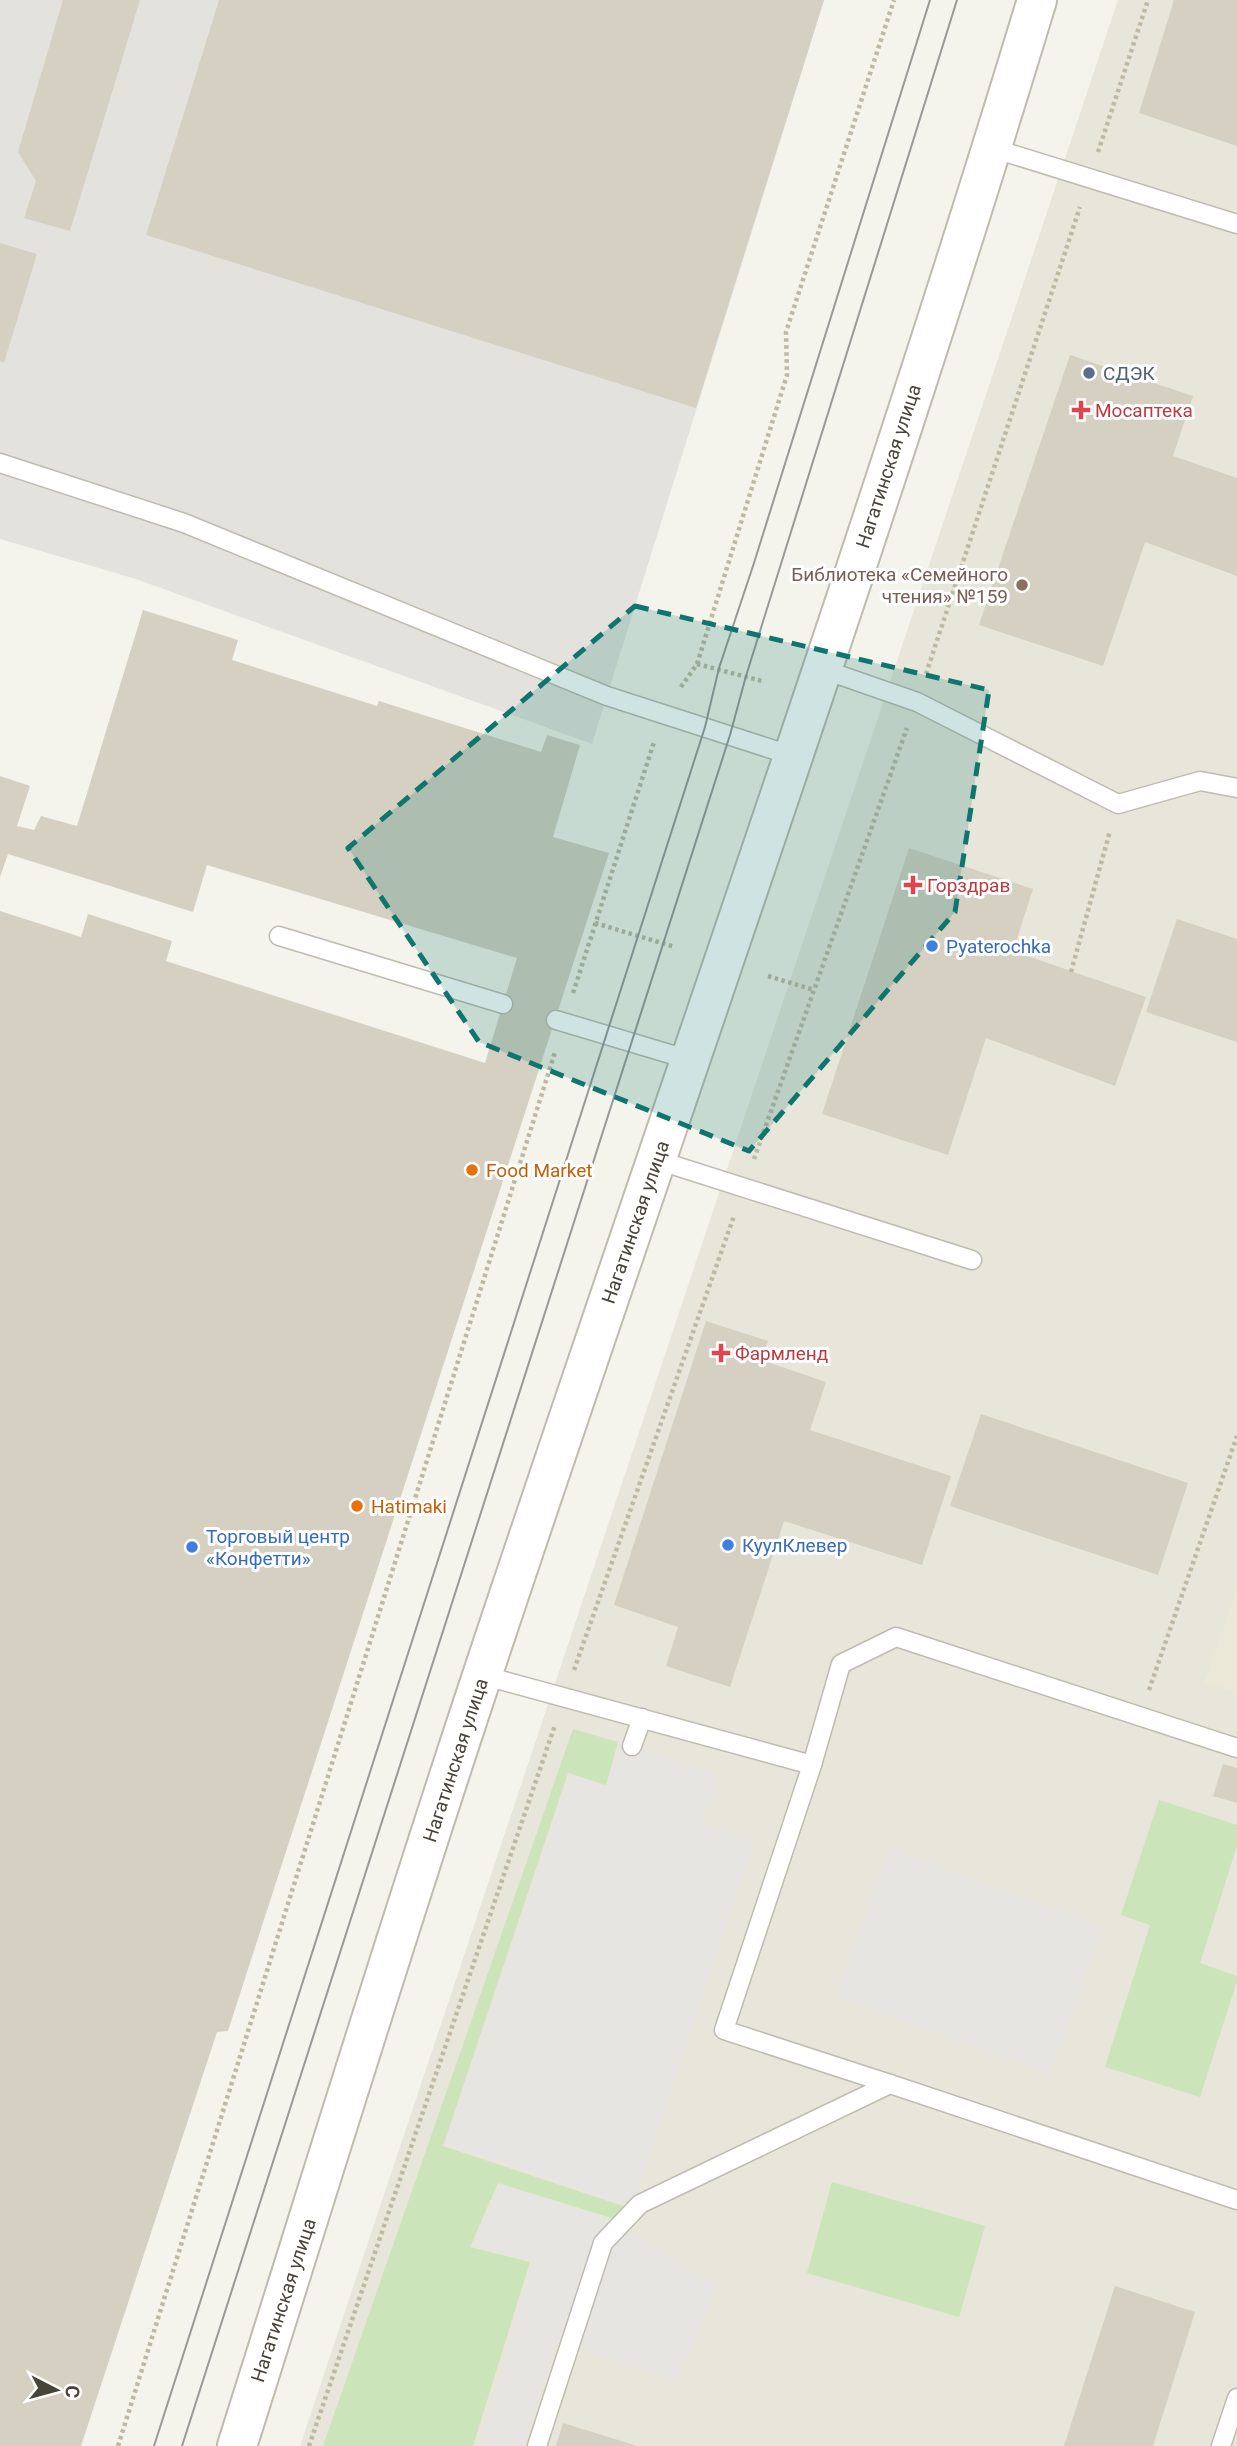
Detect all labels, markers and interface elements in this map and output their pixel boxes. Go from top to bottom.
place label: СДЭК [1103,362,1155,385]
marker: СДЭК [1081,365,1097,381]
street label: Нагатинская улица [851,381,926,551]
place label: Мосаптека [1095,399,1193,422]
marker: Мосаптека [1073,402,1089,418]
place label: Библиотека «Семейного чтения» №159 [791,563,1008,608]
marker: Библиотека «Семейного чтения» №159 [1014,577,1030,593]
place label: Горздрав [927,874,1010,897]
marker: Горздрав [905,877,921,893]
place label: Pyaterochka [946,935,1051,958]
marker: Pyaterochka [924,938,940,954]
street label: Нагатинская улица [597,1138,674,1307]
place label: Food Market [486,1159,593,1182]
marker: Food Market [464,1162,480,1178]
place label: Фармленд [735,1342,828,1365]
marker: Фармленд [713,1345,729,1361]
place label: Hatimaki [371,1495,447,1518]
marker: Hatimaki [349,1498,365,1514]
place label: Торговый центр «Конфетти» [206,1525,350,1570]
place label: КуулКлевер [742,1534,847,1557]
marker: КуулКлевер [720,1537,736,1553]
marker: Торговый центр «Конфетти» [184,1539,200,1555]
street label: Нагатинская улица [418,1675,493,1845]
street label: Нагатинская улица [246,2215,321,2385]
north arrow [21,2355,91,2425]
text: С [60,2384,84,2399]

